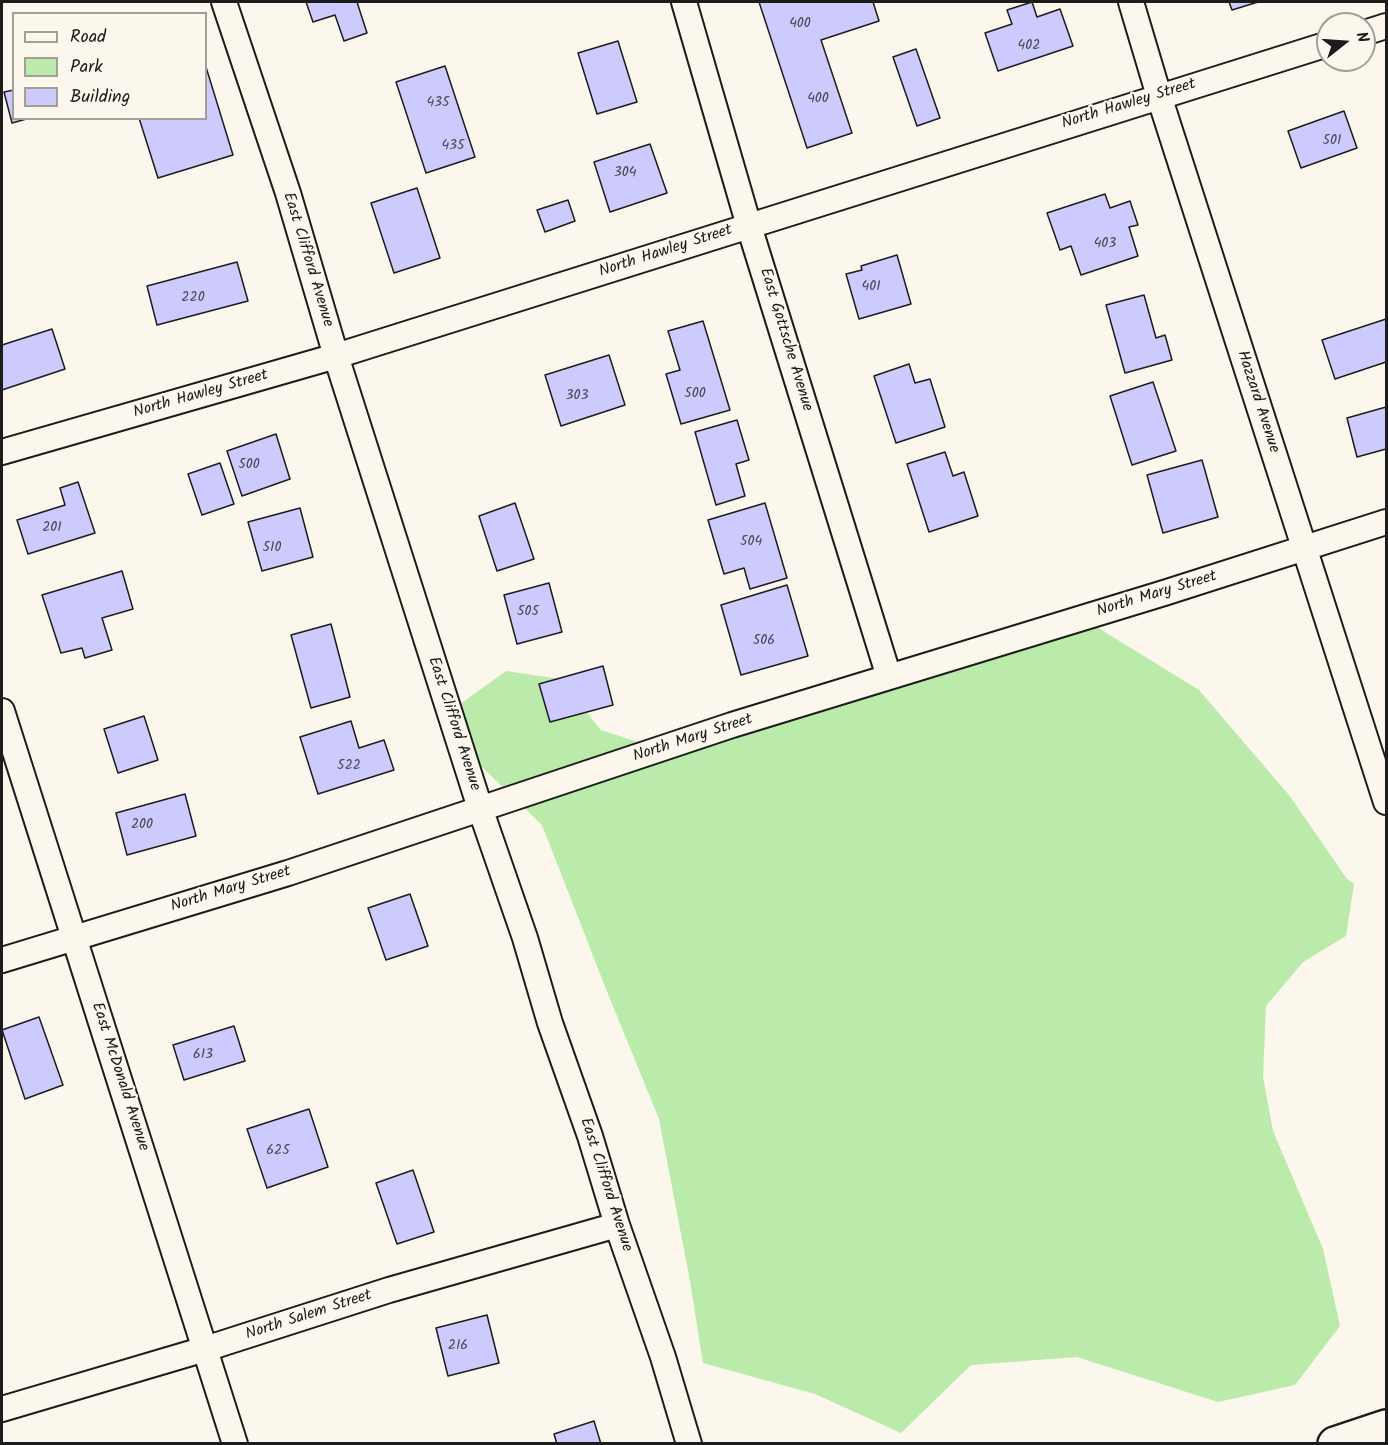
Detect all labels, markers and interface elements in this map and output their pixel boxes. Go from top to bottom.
legend [12,12,207,120]
north arrow [1316,12,1376,72]
house number: 400 [789,17,811,33]
text: Road [70,23,106,52]
text: N [1348,29,1375,46]
house number: 402 [1018,39,1040,55]
text: Park [70,53,103,82]
street label: North Hawley Street [1060,75,1198,135]
text: Building [70,83,130,112]
house number: 400 [807,92,829,108]
house number: 435 [426,96,450,112]
house number: 501 [1323,134,1341,150]
house number: 435 [441,139,465,155]
house number: 304 [614,166,636,182]
street label: East Clifford Avenue [277,190,337,330]
street label: North Hawley Street [597,221,735,283]
house number: 403 [1094,237,1116,253]
street label: East Gottsche Avenue [754,266,816,414]
house number: 401 [861,280,881,296]
house number: 220 [181,291,205,307]
street label: Hazzard Avenue [1231,348,1283,456]
street label: North Hawley Street [131,367,271,423]
house number: 500 [684,387,706,403]
house number: 303 [566,389,588,405]
house number: 500 [238,458,260,474]
house number: 201 [42,521,62,537]
house number: 504 [740,535,762,551]
house number: 510 [263,541,281,557]
street label: North Mary Street [1095,568,1219,622]
house number: 505 [517,605,539,621]
house number: 506 [753,634,775,650]
street label: East Clifford Avenue [422,655,484,793]
street label: North Mary Street [631,711,755,767]
house number: 522 [337,759,361,775]
house number: 200 [131,818,153,834]
street label: North Mary Street [169,863,293,917]
street label: East McDonald Avenue [86,1000,152,1154]
house number: 613 [193,1048,213,1064]
street label: East Clifford Avenue [574,1116,636,1254]
house number: 625 [266,1144,290,1160]
street label: North Salem Street [244,1287,374,1345]
house number: 216 [448,1339,468,1355]

